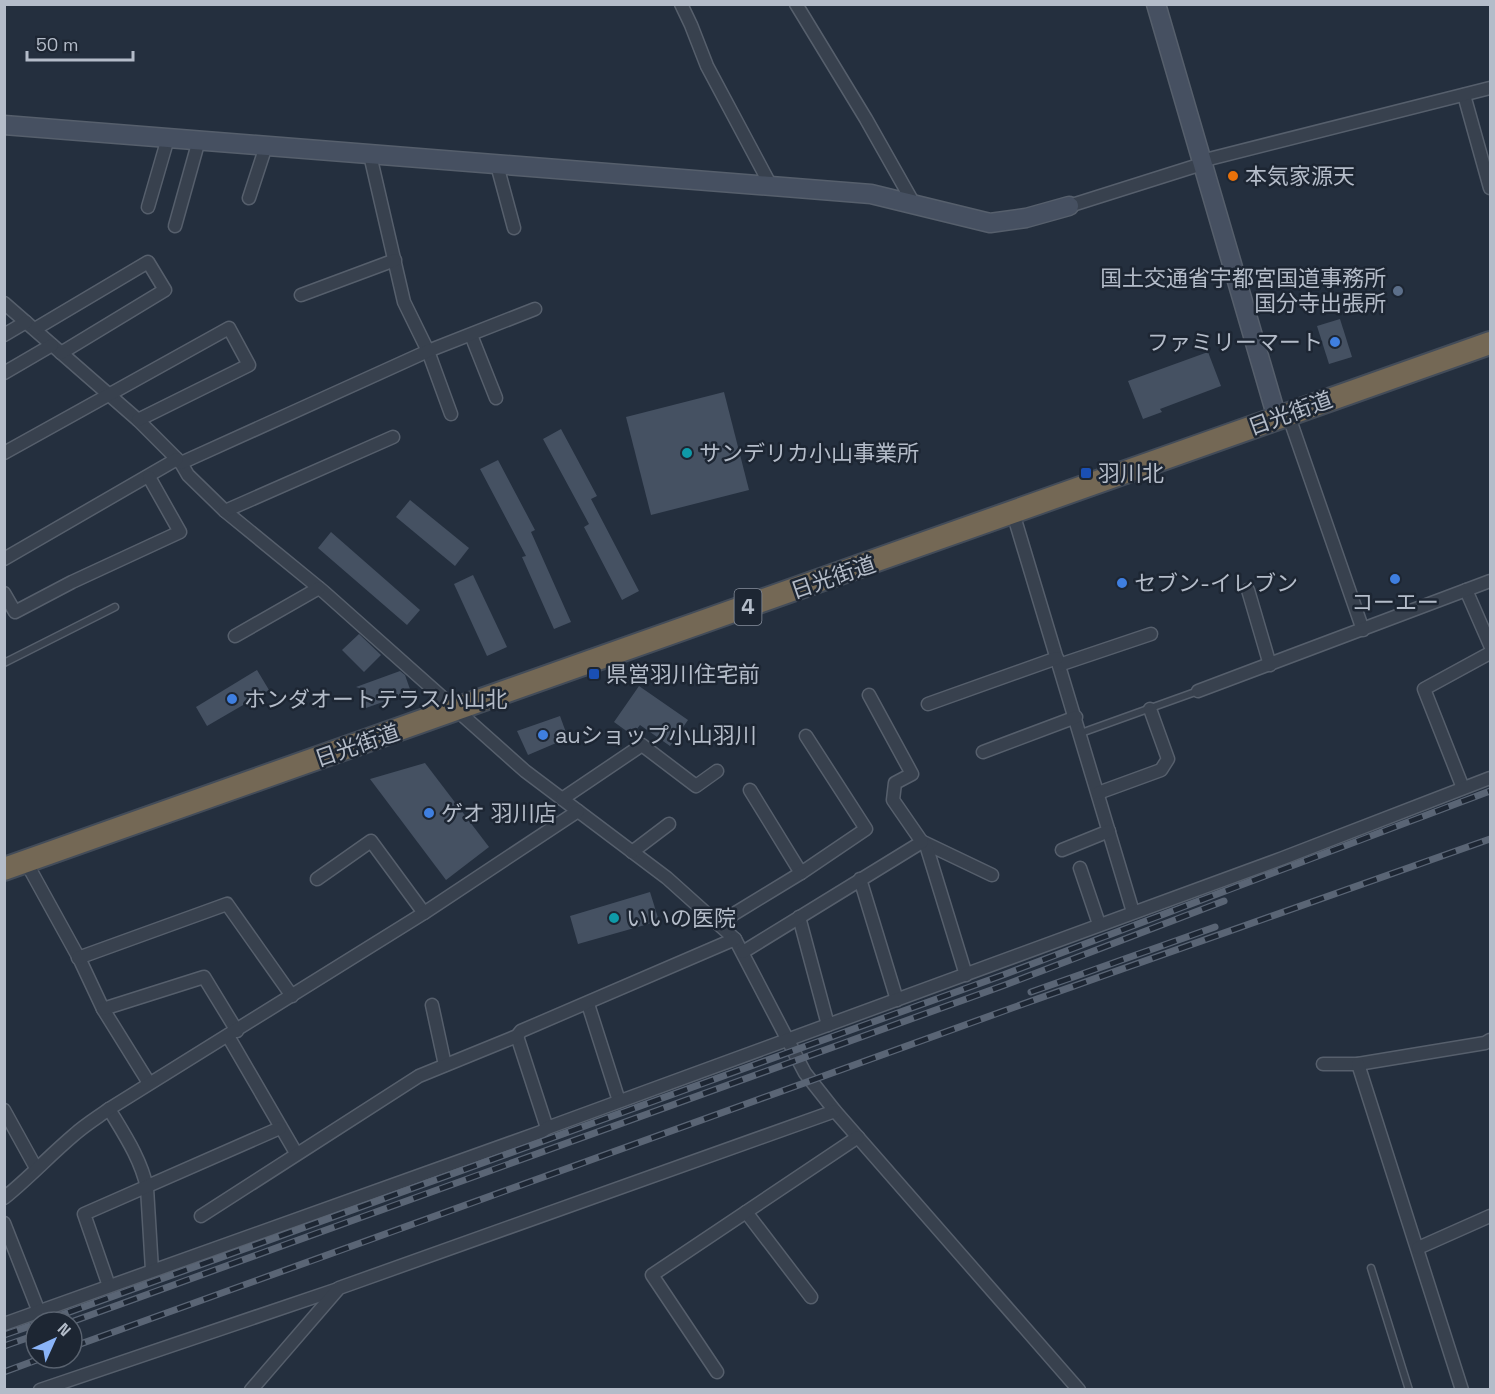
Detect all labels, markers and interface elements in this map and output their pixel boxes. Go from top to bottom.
scale bar [27,24,134,62]
text: 50 m [36,33,78,56]
place label: 本気家源天 [1245,162,1355,190]
marker: 本気家源天 [1226,169,1240,183]
place label: 国土交通省宇都宮国道事務所 国分寺出張所 [1100,264,1386,317]
marker: 国土交通省宇都宮国道事務所 国分寺出張所 [1391,284,1405,298]
place label: ファミリーマート [1147,328,1323,356]
marker: ファミリーマート [1328,335,1342,349]
street label: 日光街道 [1244,385,1336,441]
place label: サンデリカ小山事業所 [699,439,919,467]
marker: サンデリカ小山事業所 [680,446,694,460]
place label: 羽川北 [1098,459,1164,487]
marker: 羽川北 [1079,466,1093,480]
street label: 日光街道 [787,549,879,605]
place label: セブン-イレブン [1134,569,1298,597]
marker: コーエー [1388,572,1402,586]
marker: セブン-イレブン [1115,576,1129,590]
place label: コーエー [1351,588,1439,616]
road number: 4 [734,589,762,625]
place label: 県営羽川住宅前 [606,660,760,688]
marker: 県営羽川住宅前 [587,667,601,681]
place label: ホンダオートテラス小山北 [244,685,508,713]
marker: ホンダオートテラス小山北 [225,692,239,706]
street label: 日光街道 [311,717,403,773]
place label: auショップ小山羽川 [555,721,757,749]
marker: auショップ小山羽川 [536,728,550,742]
place label: ゲオ 羽川店 [441,799,557,827]
marker: ゲオ 羽川店 [422,806,436,820]
place label: いいの医院 [626,904,736,932]
marker: いいの医院 [607,911,621,925]
north arrow [24,1310,84,1370]
text: N [53,1319,75,1341]

